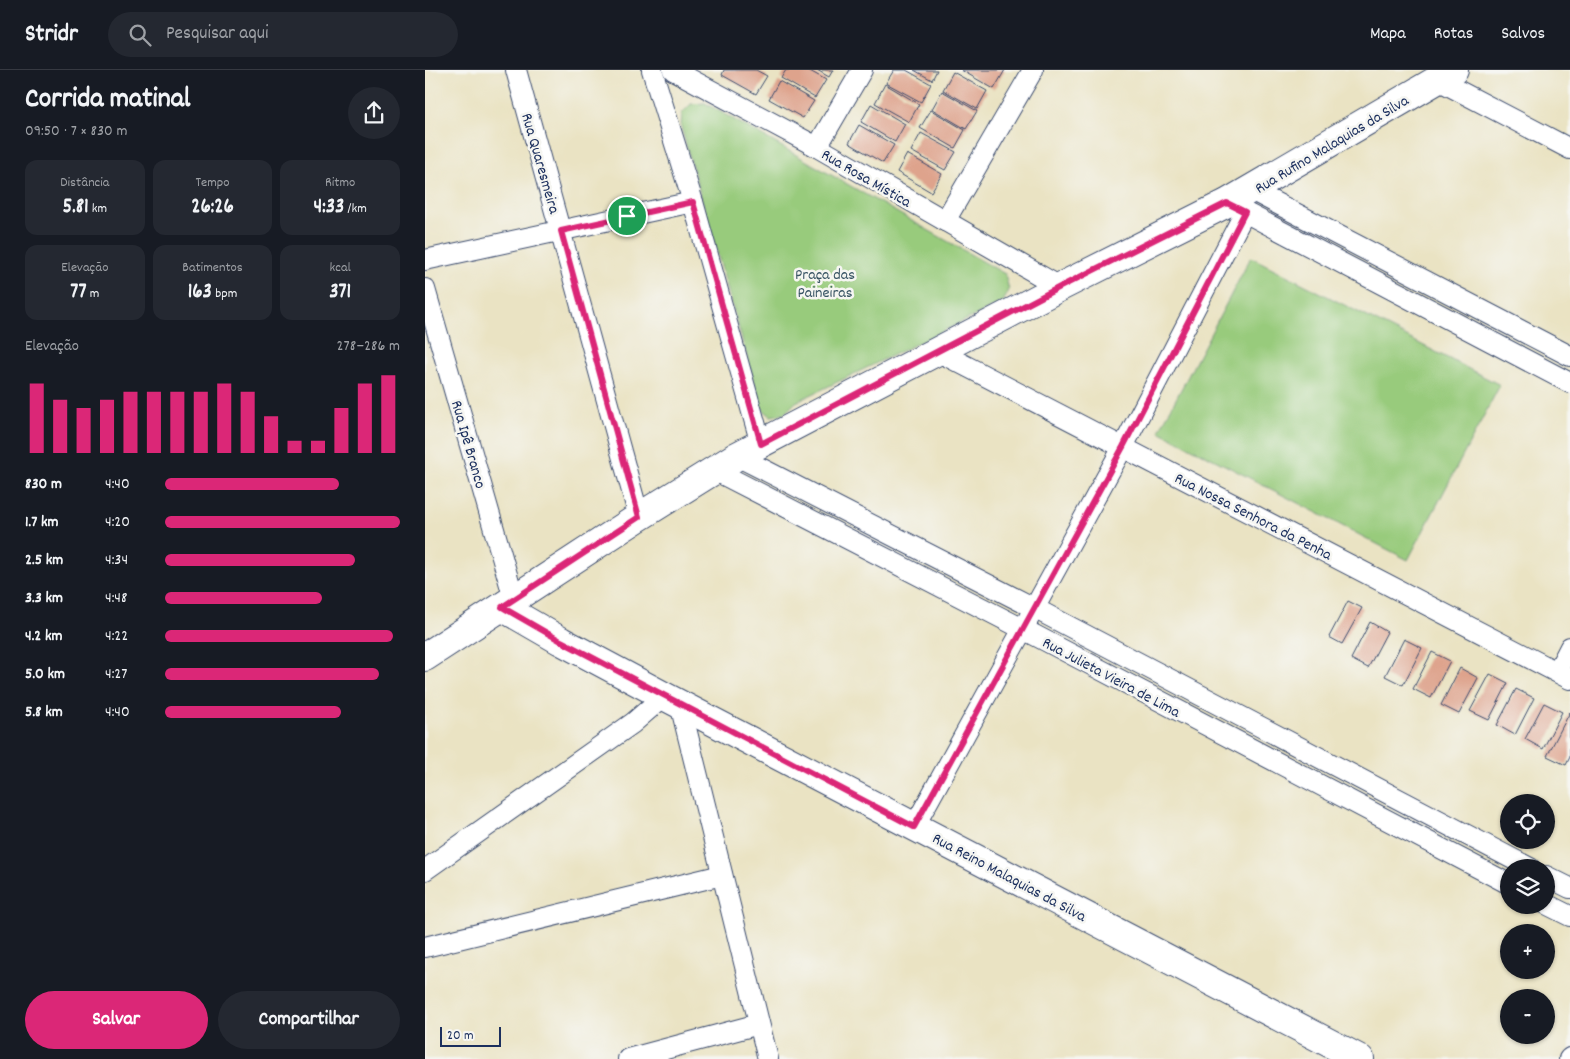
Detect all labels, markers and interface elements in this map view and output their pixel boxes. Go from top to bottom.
search box [108,12,458,57]
text: Stridr [25,18,78,52]
icon: search [126,21,154,49]
text: Pesquisar aqui [166,21,268,48]
text: Mapa [1370,22,1406,47]
text: Rotas [1434,22,1473,47]
text: Salvos [1501,22,1545,47]
text: Corrida matinal [25,81,190,121]
button: share [348,87,400,139]
street label: Rua Rufino Malaquias da Silva [1251,90,1414,200]
street label: Rua Quaresmeira [514,111,565,217]
text: 09:50 · 7 × 830 m [25,120,127,143]
street label: Rua Rosa Mística [816,144,915,214]
text: Distância [60,173,109,193]
text: Tempo [195,173,230,193]
text: Ritmo [325,173,355,193]
text: 5.81 [62,193,89,223]
text: 26:26 [191,193,234,223]
text: 4:33 [313,193,344,223]
pin [606,195,648,237]
text: km [89,199,107,219]
text: /km [344,199,367,219]
icon: arrive [613,202,641,230]
text: Elevação [61,258,108,278]
text: Batimentos [182,258,243,278]
text: kcal [330,258,351,278]
park label: Praça das Paineiras [795,264,855,305]
text: 77 [70,278,86,308]
text: 163 [188,278,212,308]
text: 371 [329,278,351,308]
text: m [86,284,99,304]
text: bpm [212,284,237,304]
text: Elevação [25,335,79,358]
text: 278–286 m [337,335,400,358]
street label: Rua Ipê Branco [444,398,491,491]
street label: Rua Nossa Senhora da Penha [1170,468,1336,567]
text: 830 m [25,473,62,496]
text: 4:40 [105,473,130,496]
text: 1.7 km [25,511,59,534]
text: 4:20 [105,511,130,534]
text: 2.5 km [25,549,63,572]
text: 4:34 [105,549,128,572]
text: 3.3 km [25,587,63,610]
text: 4:48 [105,587,127,610]
text: 4.2 km [25,625,63,648]
text: 4:22 [105,625,128,648]
street label: Rua Julieta Vieira de Lima [1038,632,1184,725]
text: 5.0 km [25,663,65,686]
text: 4:27 [105,663,127,686]
text: 5.8 km [25,701,63,724]
text: 4:40 [105,701,130,724]
map controls [1500,794,1555,1044]
button: locate [1500,794,1555,849]
street label: Rua Reino Malaquias da Silva [928,828,1090,929]
button: layers [1500,859,1555,914]
button: + [1500,924,1555,979]
button: − [1500,989,1555,1044]
button: Salvar [25,991,208,1049]
button: Compartilhar [218,991,400,1049]
scale bar [440,1024,501,1047]
text: 20 m [447,1026,474,1046]

